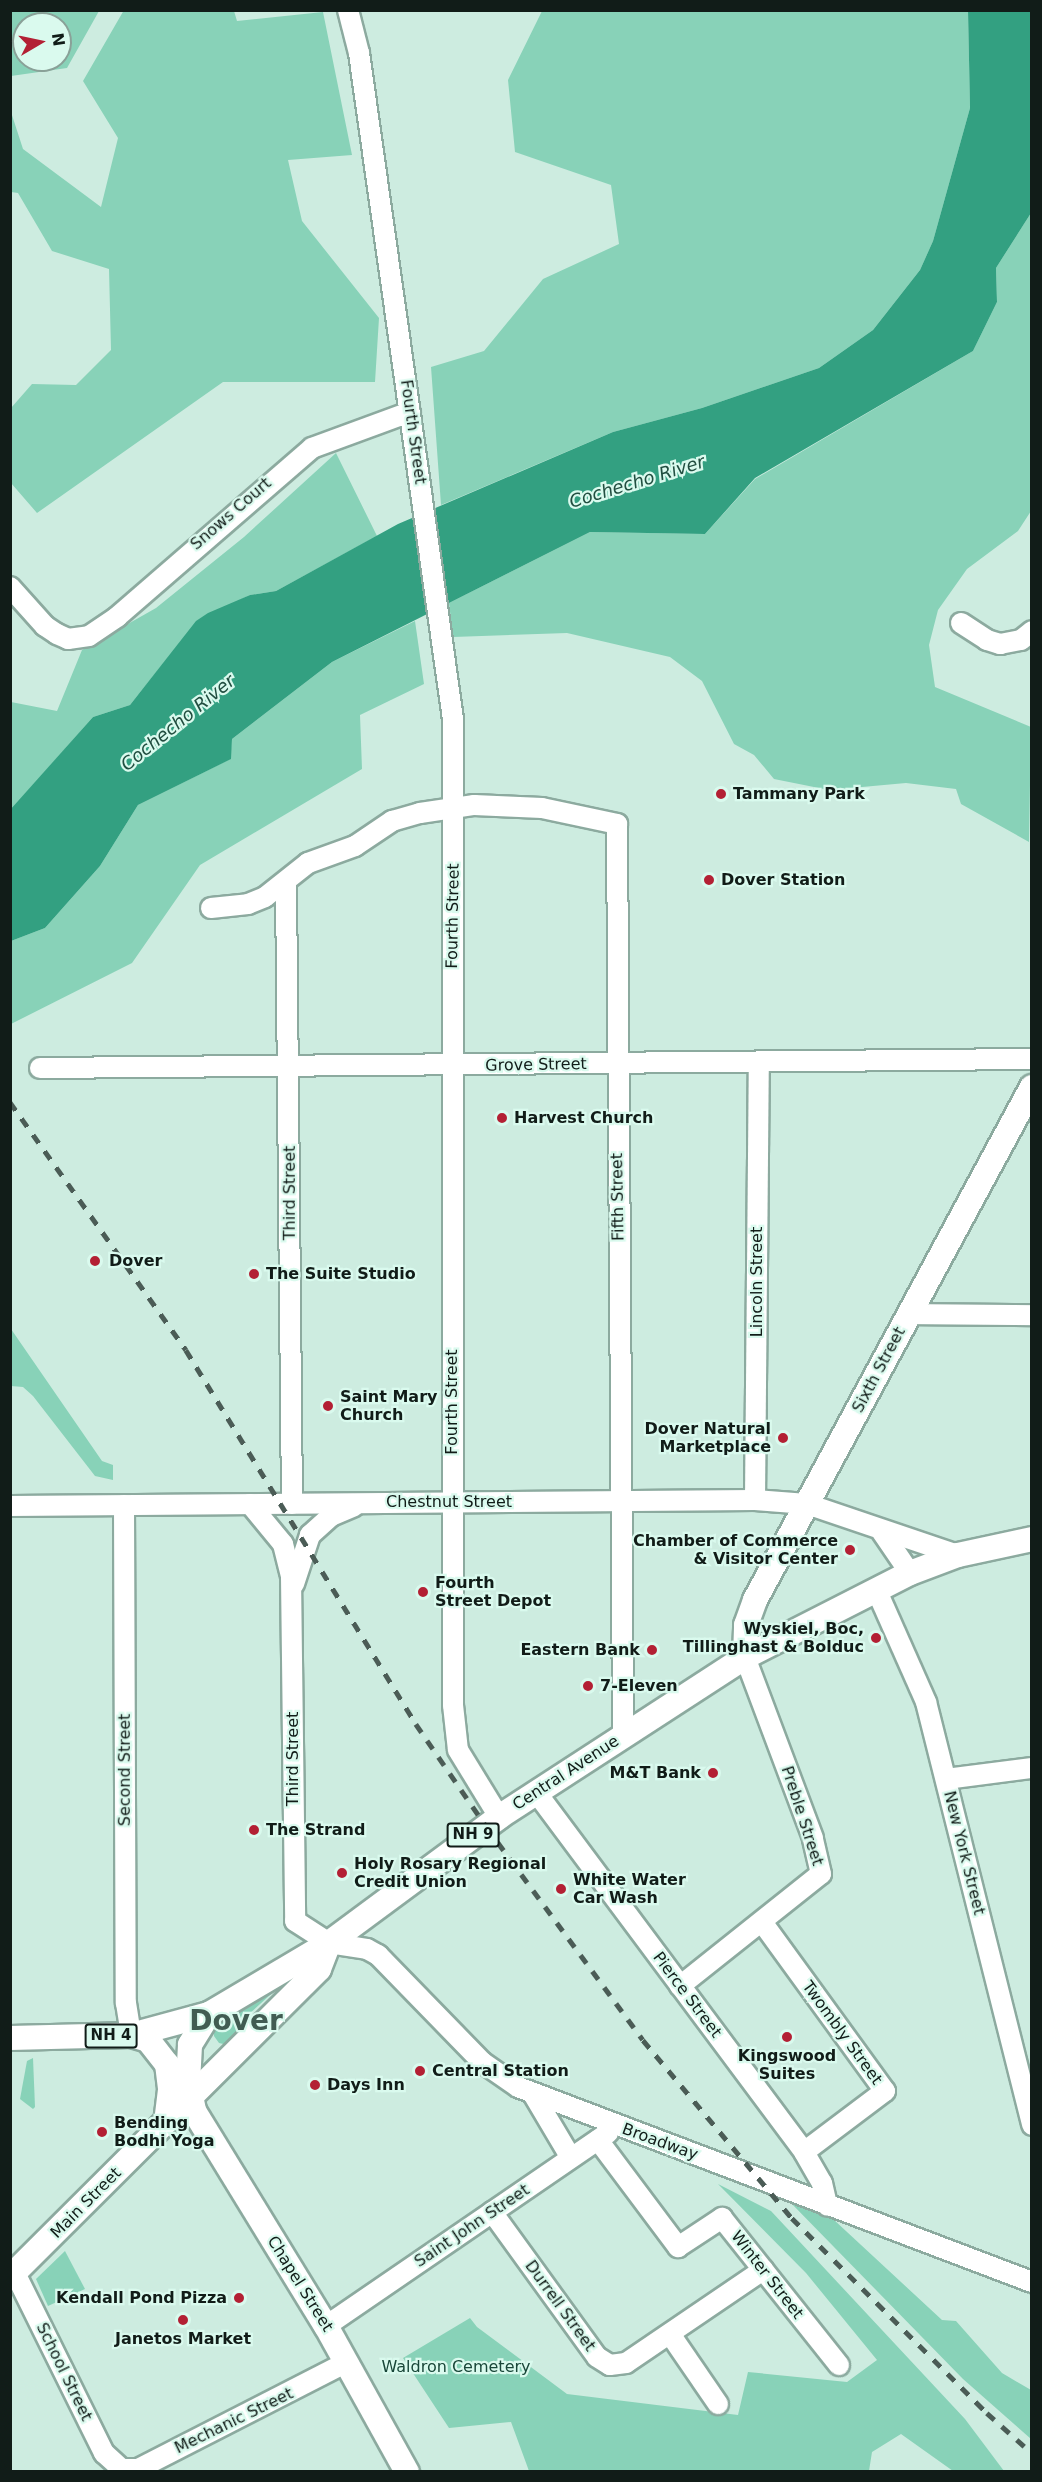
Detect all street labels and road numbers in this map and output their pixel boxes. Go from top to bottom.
street label: Fourth Street [396,379,430,485]
street label: Snows Court [187,474,275,554]
street label: Fourth Street [442,863,464,969]
street label: Grove Street [485,1055,587,1075]
street label: Third Street [280,1146,300,1240]
street label: Fifth Street [608,1153,628,1241]
street label: Lincoln Street [747,1227,767,1337]
street label: Sixth Street [848,1324,910,1416]
street label: Fourth Street [442,1349,462,1455]
street label: Chestnut Street [386,1492,512,1512]
street label: Third Street [283,1712,303,1806]
street label: Second Street [115,1714,135,1826]
street label: Central Avenue [509,1732,623,1814]
street label: Preble Street [777,1764,827,1868]
street label: New York Street [939,1789,989,1917]
road number: NH 9 [446,1823,500,1847]
street label: Pierce Street [649,1948,725,2042]
street label: Twombly Street [798,1977,886,2089]
road number: NH 4 [84,2024,138,2048]
street label: Broadway [619,2119,701,2165]
street label: Main Street [47,2164,125,2242]
street label: Saint John Street [411,2180,533,2272]
street label: Winter Street [727,2227,807,2323]
street label: Chapel Street [263,2233,337,2335]
street label: Durrell Street [521,2257,599,2355]
street label: School Street [32,2320,96,2424]
street label: Mechanic Street [172,2384,296,2458]

